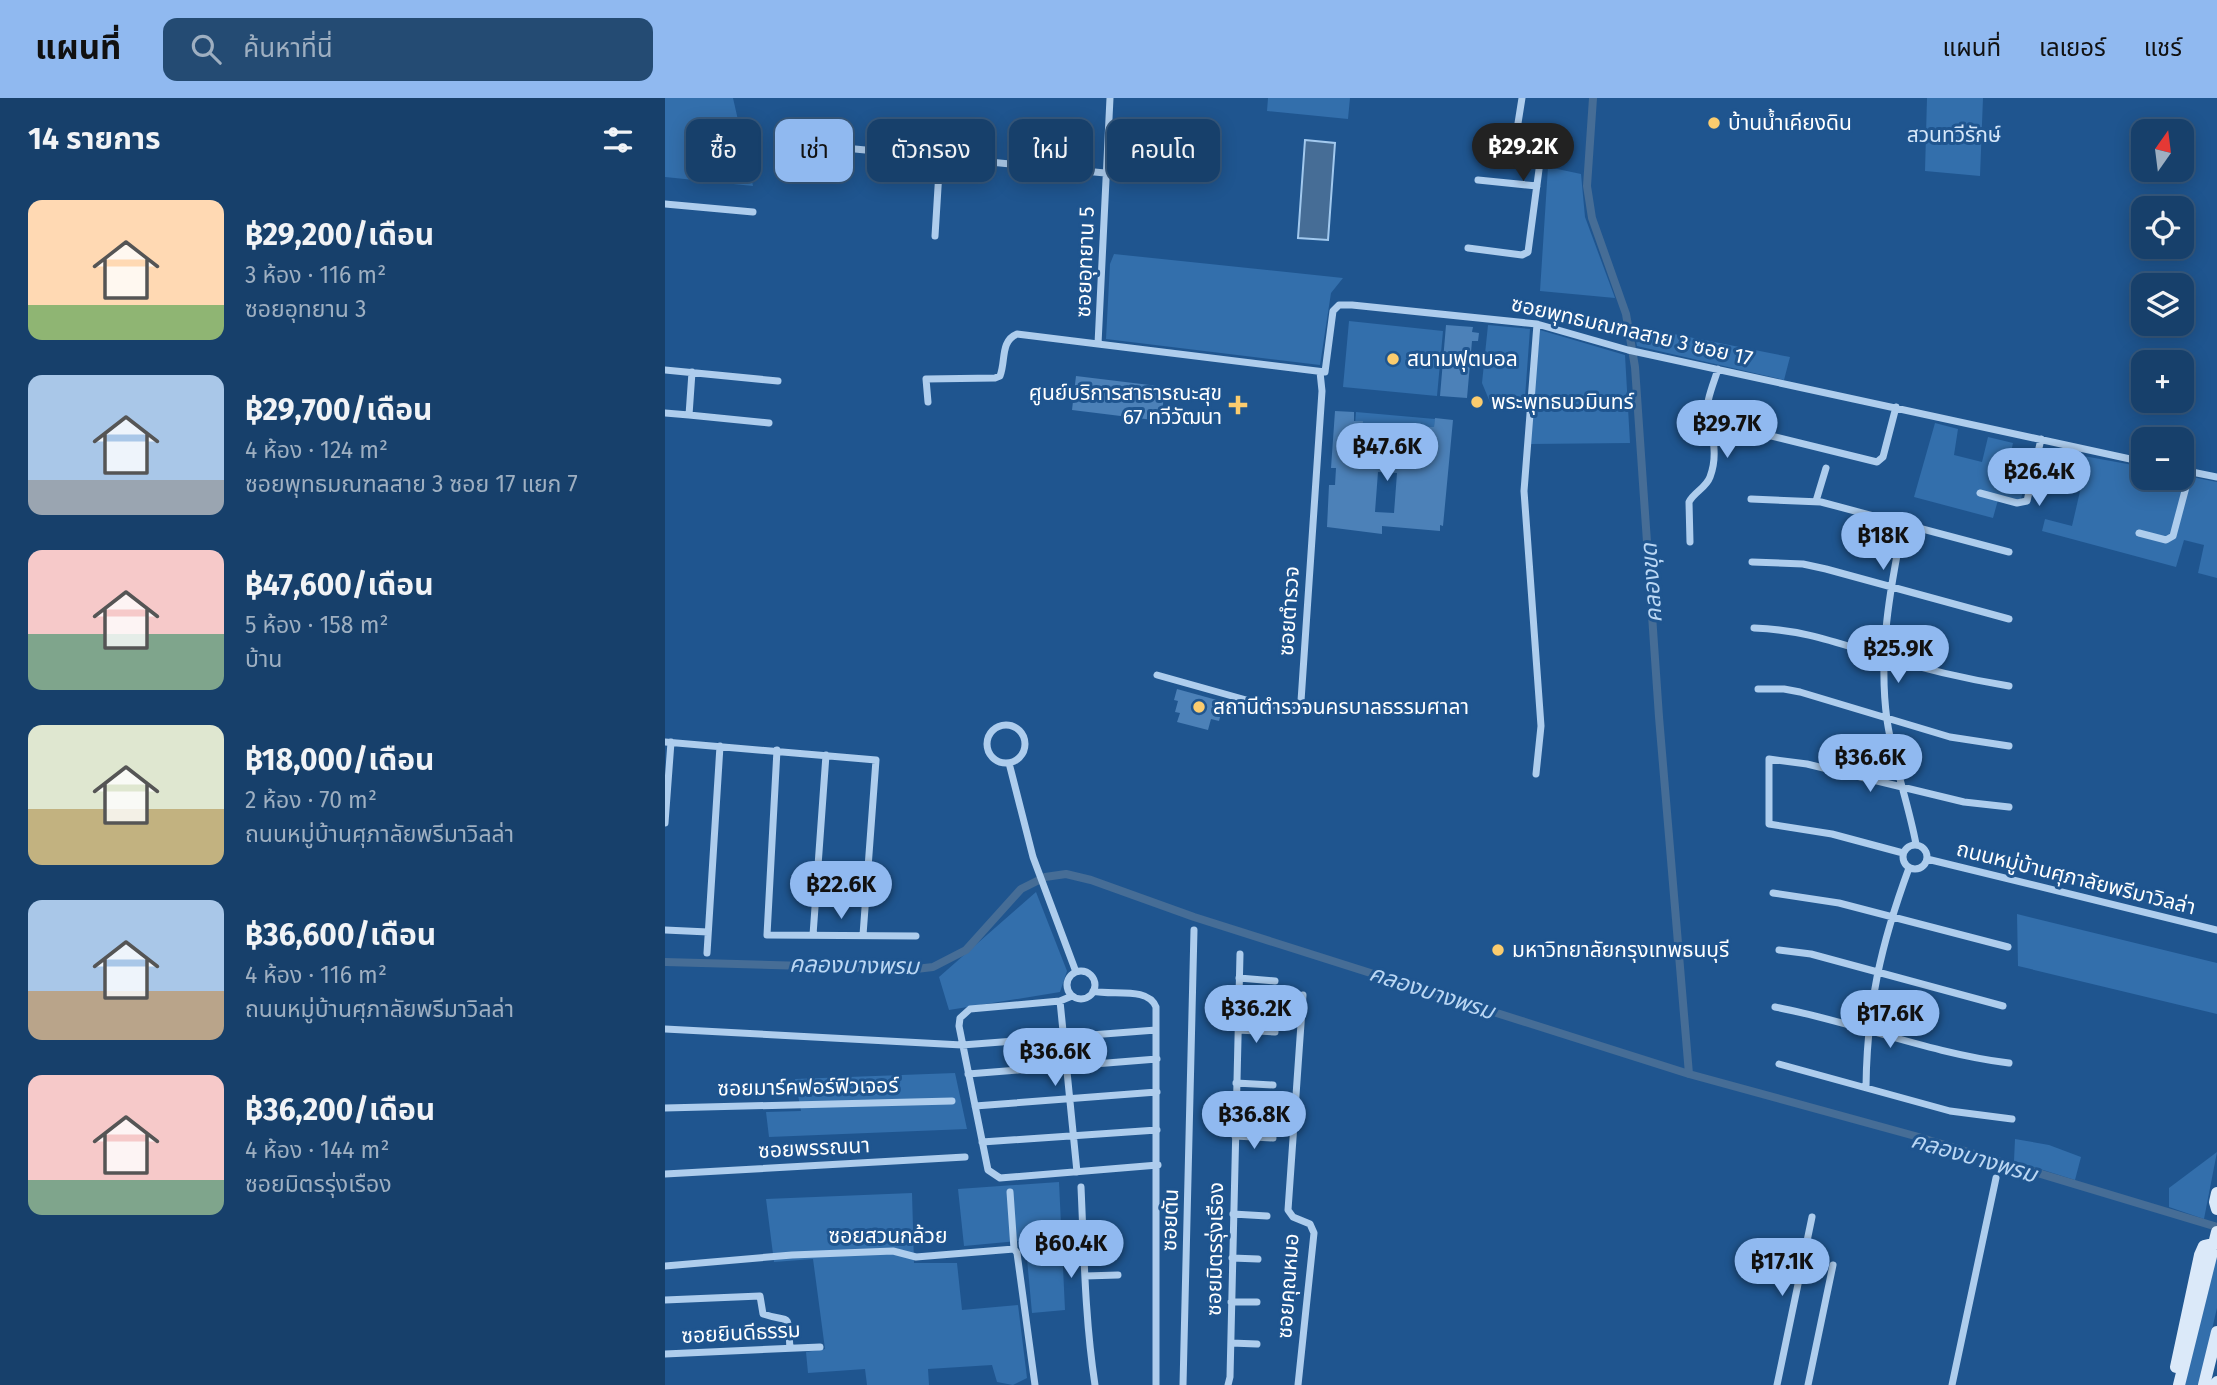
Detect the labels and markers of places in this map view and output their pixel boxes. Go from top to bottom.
place label: บ้านน้ำเคียงดิน [1728,108,1852,136]
marker: บ้านน้ำเคียงดิน [1706,115,1722,131]
pin: ฿29.2K [1466,123,1580,183]
place label: สนามฟุตบอล [1407,346,1518,372]
marker: สนามฟุตบอล [1385,351,1401,367]
place label: ศูนย์บริการสาธารณะสุข 67 ทวีวัฒนา [1029,380,1222,430]
place label: พระพุทธนวมินทร์ [1491,389,1635,415]
marker: พระพุทธนวมินทร์ [1469,394,1485,410]
marker: ศูนย์บริการสาธารณะสุข 67 ทวีวัฒนา [1228,395,1248,415]
pin: ฿29.7K [1670,400,1784,460]
pin: ฿47.6K [1330,424,1444,483]
pin: ฿26.4K [1982,448,2096,508]
pin: ฿18K [1842,512,1924,572]
pin: ฿25.9K [1841,626,1955,685]
place label: สถานีตำรวจนครบาลธรรมศาลา [1213,694,1469,720]
marker: สถานีตำรวจนครบาลธรรมศาลา [1191,699,1207,715]
pin: ฿36.6K [1813,734,1927,794]
pin: ฿22.6K [784,862,898,921]
place label: มหาวิทยาลัยกรุงเทพธนบุรี [1512,937,1729,963]
marker: มหาวิทยาลัยกรุงเทพธนบุรี [1490,942,1506,958]
pin: ฿36.2K [1199,986,1313,1045]
pin: ฿17.6K [1833,990,1947,1050]
pin: ฿36.6K [998,1028,1112,1088]
pin: ฿36.8K [1197,1091,1311,1151]
pin: ฿60.4K [1014,1220,1128,1280]
pin: ฿17.1K [1725,1238,1839,1298]

